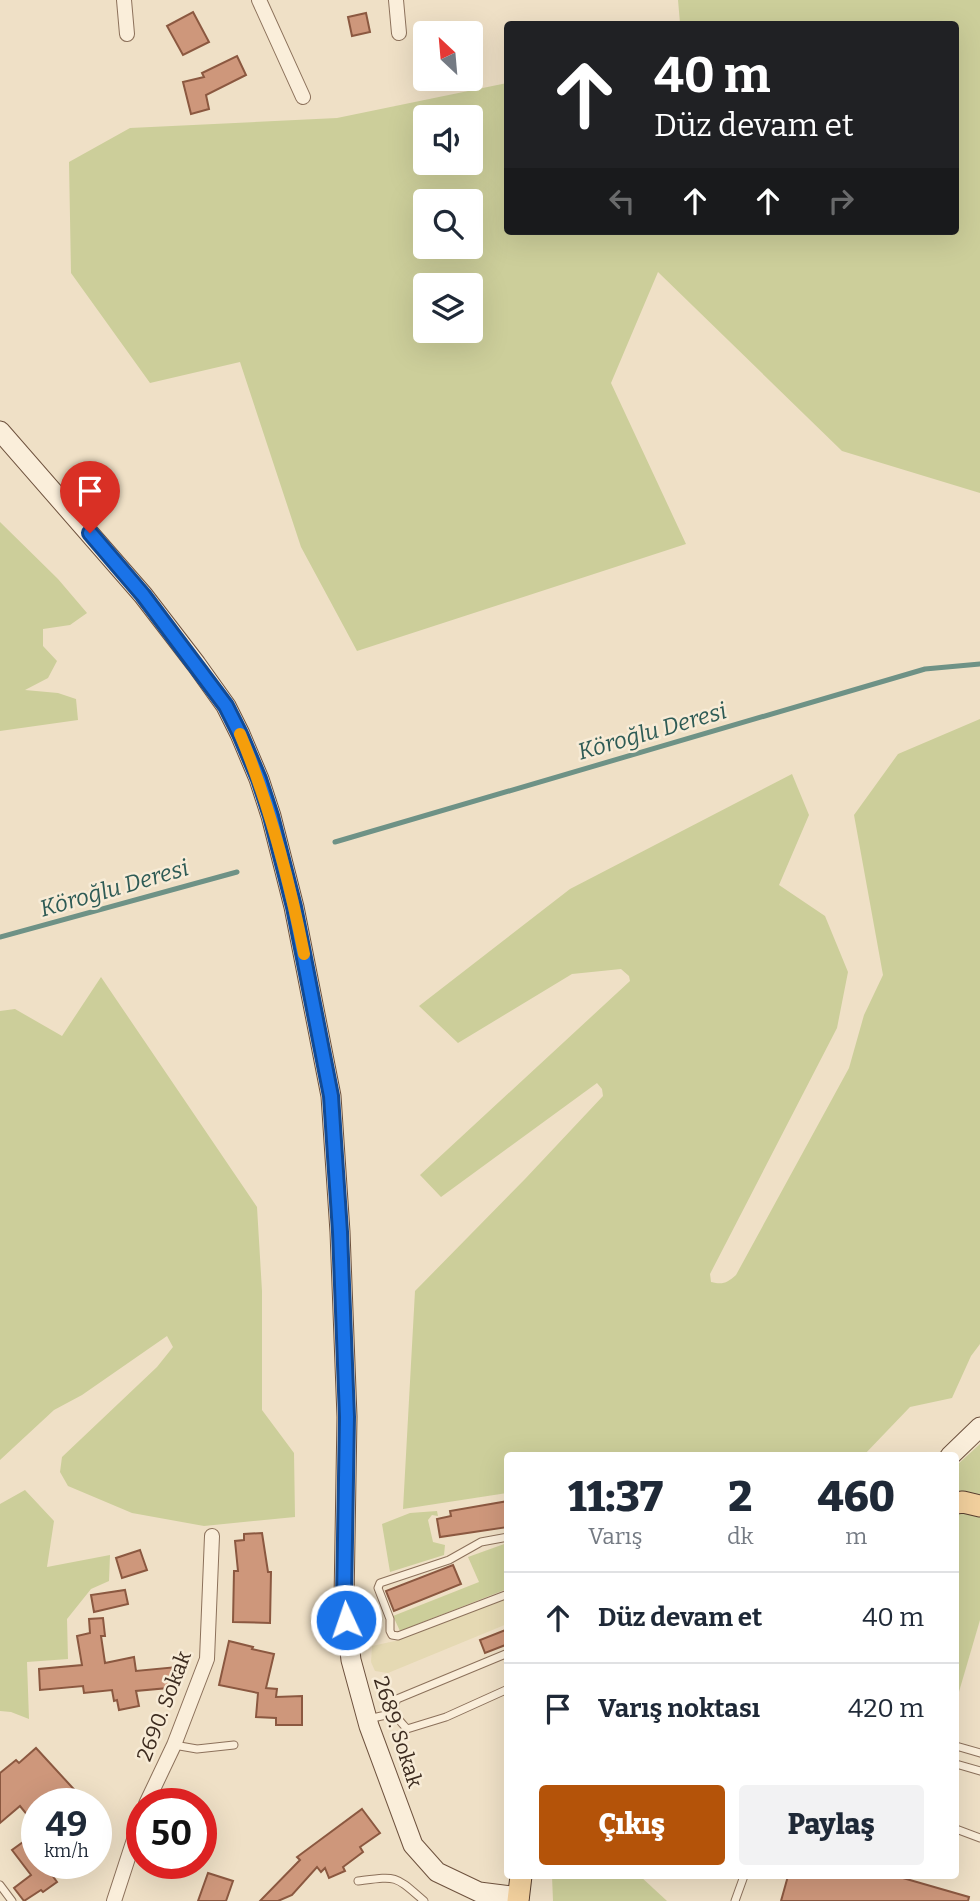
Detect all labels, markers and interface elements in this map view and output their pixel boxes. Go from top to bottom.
north arrow [413,21,483,91]
map controls [413,21,483,343]
text: 40 m [654,46,771,105]
icon: ahead [539,49,630,140]
button: sound [413,105,483,175]
text: Düz devam et [654,106,854,144]
icon: left [603,182,641,220]
icon: ahead [676,182,714,220]
icon: ahead [749,182,787,220]
icon: right [822,182,860,220]
button: search [413,189,483,259]
button: layers [413,273,483,343]
pin [60,461,120,533]
icon: arrive [71,472,109,510]
water label: Köroğlu Deresi [574,696,730,766]
water label: Köroğlu Deresi [36,853,192,923]
text: 11:37 [568,1472,663,1522]
text: 2 [728,1472,752,1522]
text: 460 [818,1472,895,1522]
text: Varış [588,1522,643,1550]
text: dk [727,1522,754,1550]
text: m [845,1522,867,1550]
position arrow [309,1583,383,1657]
icon: ahead [539,1599,577,1637]
text: Düz devam et [598,1602,762,1633]
text: 40 m [862,1602,924,1633]
street label: 2690. Sokak [131,1647,197,1765]
street label: 2689. Sokak [368,1673,428,1791]
icon: arrive [539,1690,577,1728]
text: Varış noktası [598,1693,760,1724]
text: 420 m [848,1693,924,1724]
button: Çıkış [539,1785,725,1865]
button: Paylaş [739,1785,924,1865]
speed limit sign: 50 [126,1788,217,1879]
text: 49 [45,1803,88,1845]
text: km/h [44,1840,89,1862]

